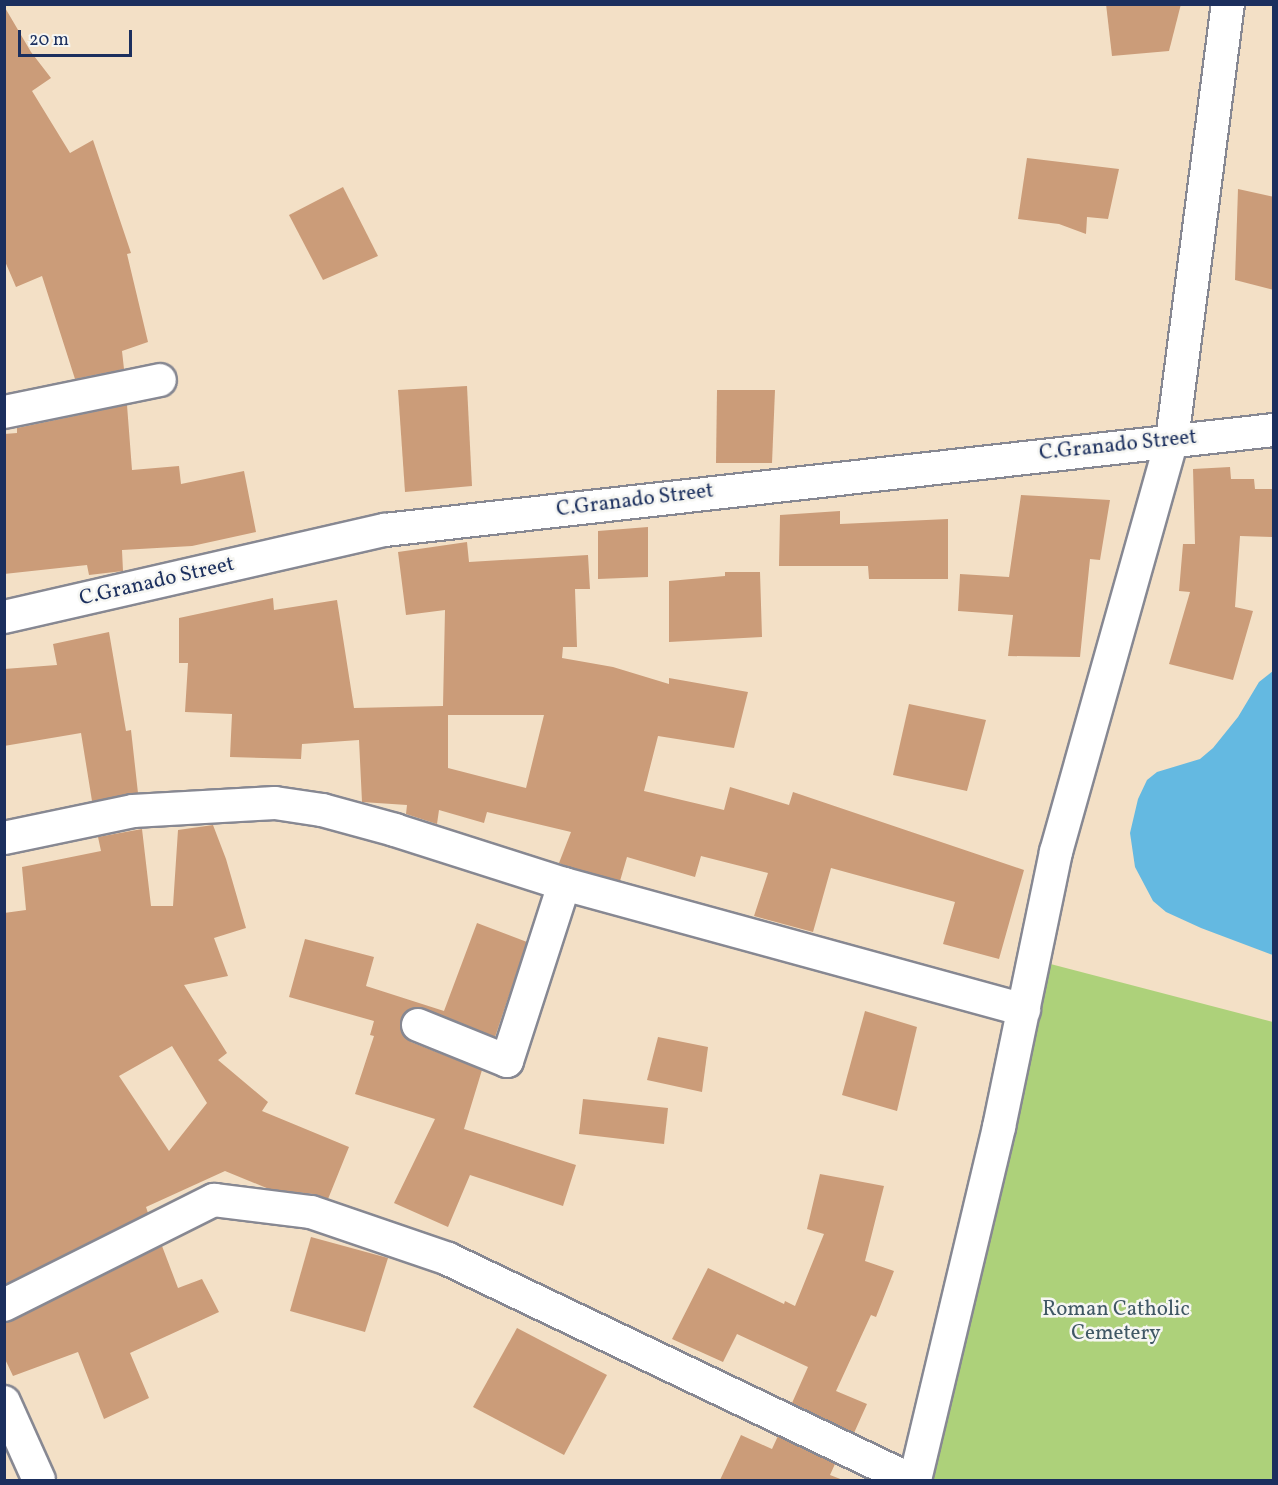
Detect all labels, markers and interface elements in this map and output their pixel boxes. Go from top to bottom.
scale bar [21,18,135,56]
text: 20 m [29,28,69,53]
street label: C.Granado Street [1038,425,1198,467]
street label: C.Granado Street [555,479,715,523]
street label: C.Granado Street [77,552,237,612]
park label: Roman Catholic Cemetery [1042,1297,1190,1347]

